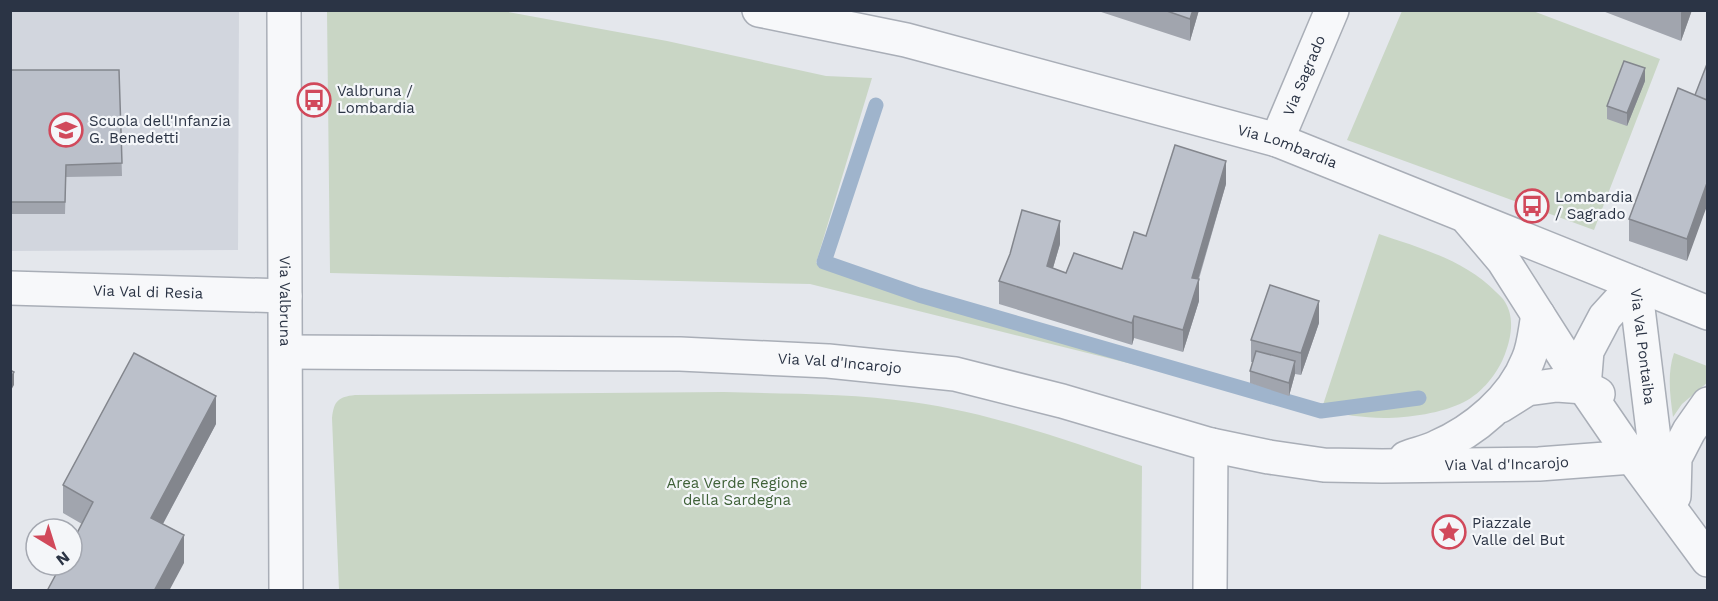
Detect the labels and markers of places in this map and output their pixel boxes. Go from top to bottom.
bus stop icon: Valbruna / Lombardia [296,82,332,118]
place label: Valbruna / Lombardia [337,82,415,117]
school or university icon: Scuola dell'Infanzia G. Benedetti [48,112,84,148]
place label: Scuola dell'Infanzia G. Benedetti [89,112,231,147]
bus stop icon: Lombardia / Sagrado [1514,188,1550,224]
place label: Lombardia / Sagrado [1555,188,1633,223]
place icon: Piazzale Valle del But [1431,514,1467,550]
place label: Piazzale Valle del But [1472,514,1566,549]

